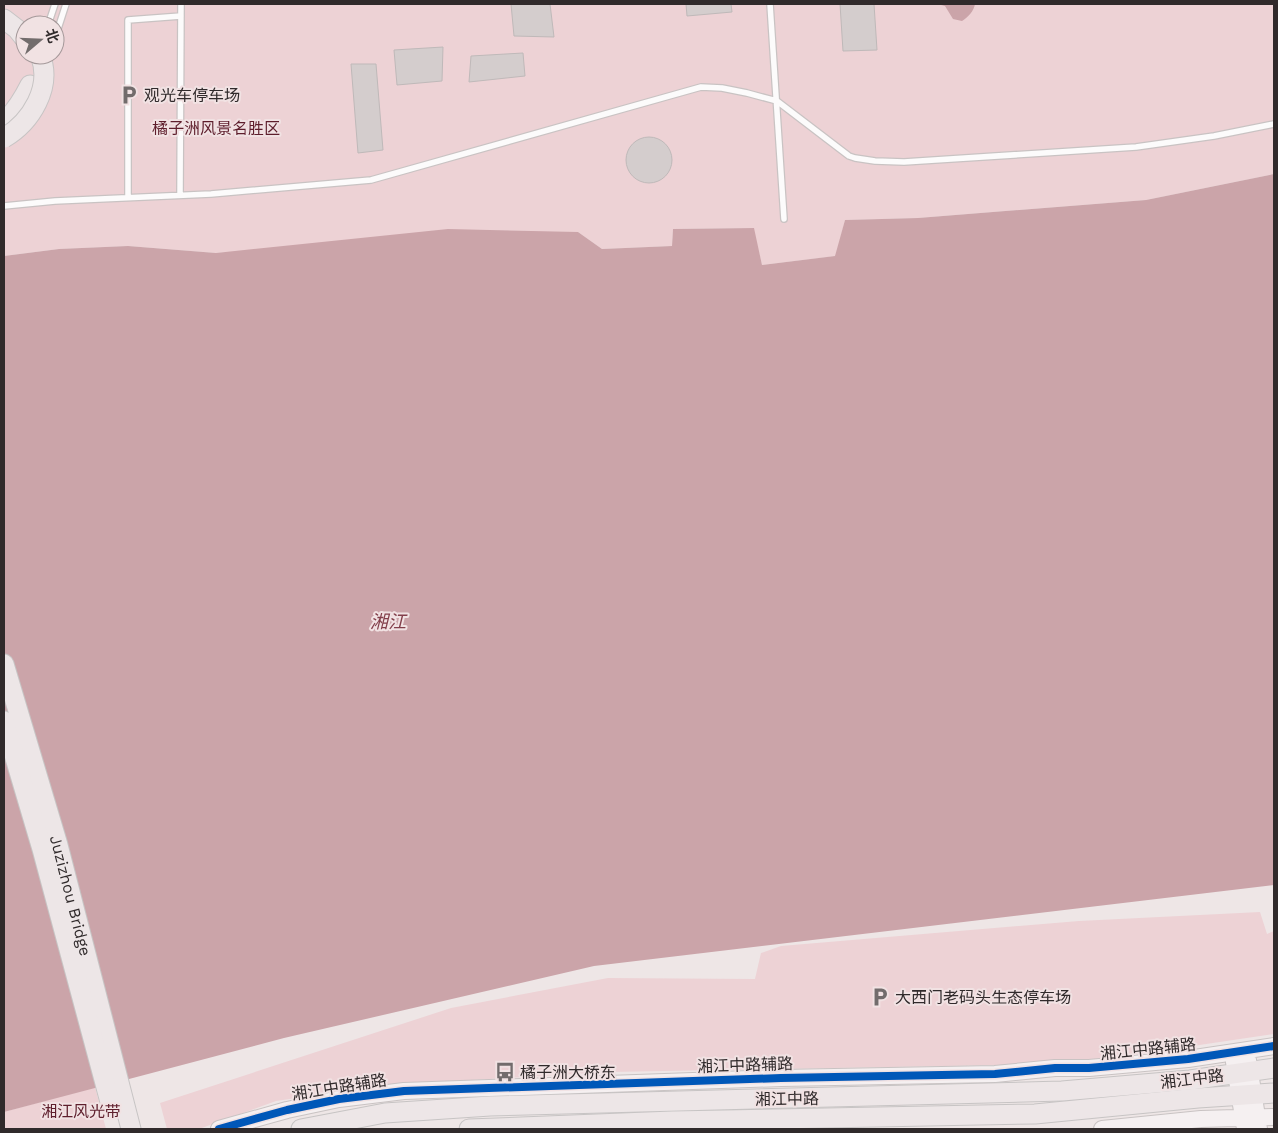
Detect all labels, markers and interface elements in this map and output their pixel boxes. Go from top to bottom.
north arrow [15,15,65,65]
text: 北 [42,27,62,45]
parking icon: 观光车停车场 [118,84,140,106]
place label: 观光车停车场 [144,86,240,105]
park label: 橘子洲风景名胜区 [152,119,280,138]
water label: 湘江 [370,611,408,632]
street label: Juzizhou Bridge [46,833,96,958]
parking icon: 大西门老码头生态停车场 [869,986,891,1008]
place label: 大西门老码头生态停车场 [895,988,1071,1007]
street label: 湘江中路辅路 [1099,1035,1197,1063]
street label: 湘江中路辅路 [697,1054,793,1076]
bus stop icon: 橘子洲大桥东 [494,1061,516,1083]
place label: 橘子洲大桥东 [520,1063,616,1082]
street label: 湘江中路 [1159,1066,1225,1092]
street label: 湘江中路辅路 [290,1070,388,1104]
street label: 湘江中路 [755,1089,819,1109]
park label: 湘江风光带 [41,1102,121,1121]

